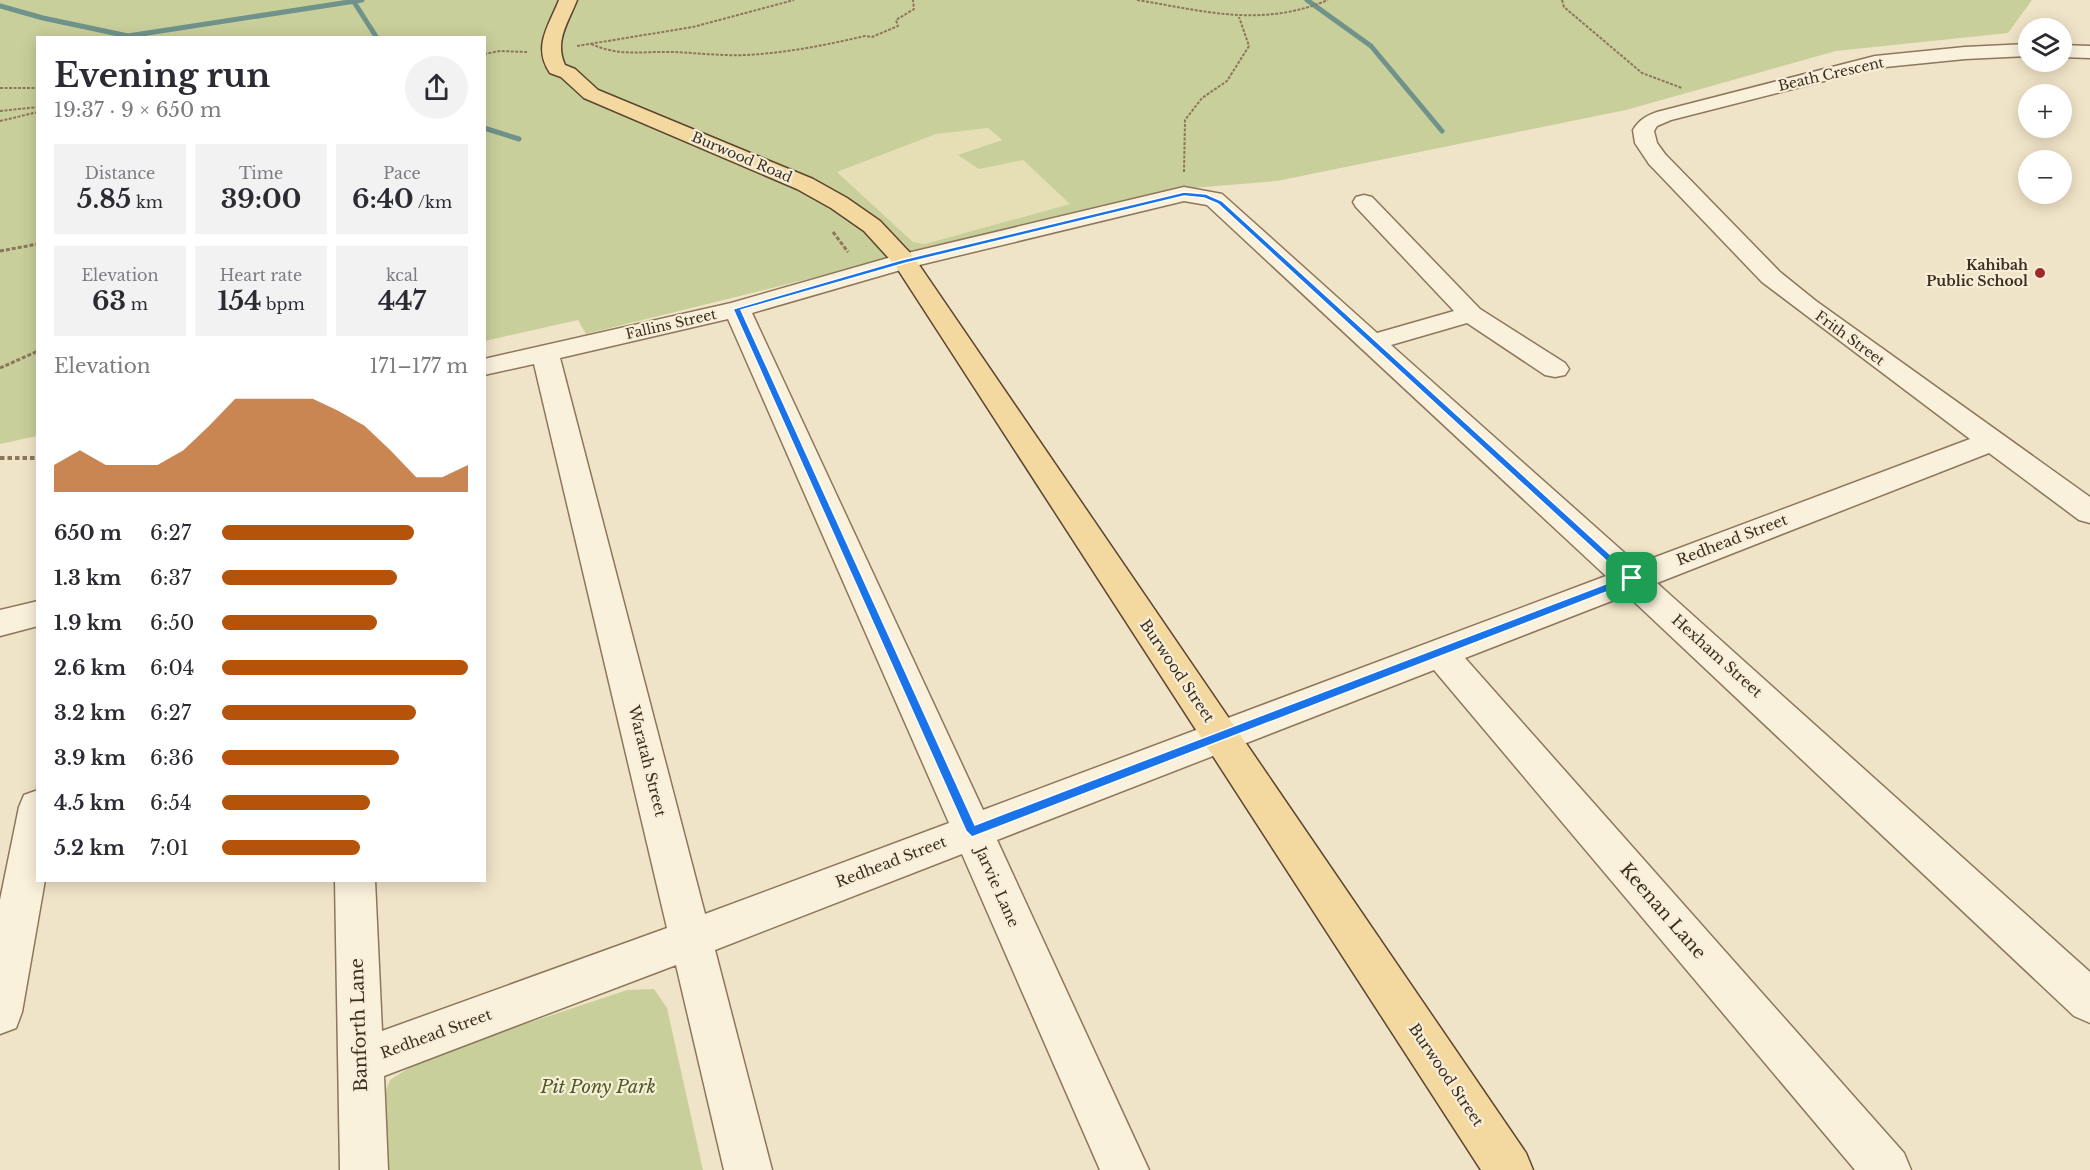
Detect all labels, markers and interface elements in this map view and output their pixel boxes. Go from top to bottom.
map controls [2018,18,2072,204]
button: layers [2018,18,2072,72]
street label: Beath Crescent [1776,53,1886,95]
text: Evening run [54,55,270,96]
button: share [405,56,468,119]
button: + [2018,84,2072,138]
text: 19:37 · 9 × 650 m [54,98,221,122]
street label: Burwood Road [689,128,795,186]
button: − [2018,150,2072,204]
text: Distance [85,163,155,183]
text: Time [239,163,283,183]
text: Pace [383,163,421,183]
text: 5.85 [77,183,131,215]
text: 39:00 [221,183,301,215]
text: 6:40 [352,183,414,215]
text: km [131,192,163,212]
text: /km [414,192,452,212]
place label: Kahibah Public School [1926,256,2028,290]
text: Elevation [81,265,159,285]
text: Heart rate [220,265,302,285]
text: kcal [386,265,418,285]
marker: Kahibah Public School [2033,266,2047,280]
text: 63 [92,285,126,317]
text: 154 [217,285,261,317]
text: 447 [378,285,426,317]
text: m [126,294,148,314]
text: bpm [261,294,305,314]
street label: Fallins Street [624,305,719,343]
street label: Frith Street [1812,307,1889,370]
text: Elevation [54,354,151,378]
text: 171–177 m [369,354,468,378]
street label: Redhead Street [1674,510,1790,569]
text: 650 m [54,521,122,545]
text: 6:27 [150,521,191,545]
pin [1606,552,1657,603]
icon: arrive [1615,561,1648,594]
text: 1.3 km [54,566,121,590]
text: 6:37 [150,566,191,590]
street label: Hexham Street [1668,610,1767,701]
text: 1.9 km [54,611,122,635]
text: 6:50 [150,611,194,635]
street label: Burwood Street [1136,616,1219,726]
text: 2.6 km [54,656,126,680]
text: 6:04 [150,656,195,680]
text: 3.2 km [54,701,126,725]
text: 6:27 [150,701,191,725]
street label: Waratah Street [624,702,671,819]
text: 3.9 km [54,746,126,770]
text: 6:36 [150,746,194,770]
text: 4.5 km [54,791,125,815]
text: 6:54 [150,791,192,815]
street label: Redhead Street [833,832,949,891]
text: 5.2 km [54,836,125,860]
text: 7:01 [150,836,189,860]
street label: Jarvie Lane [970,842,1024,930]
street label: Keenan Lane [1615,859,1711,963]
street label: Banforth Lane [346,958,372,1092]
street label: Redhead Street [378,1004,494,1063]
street label: Burwood Street [1405,1020,1488,1130]
park label: Pit Pony Park [539,1076,656,1098]

